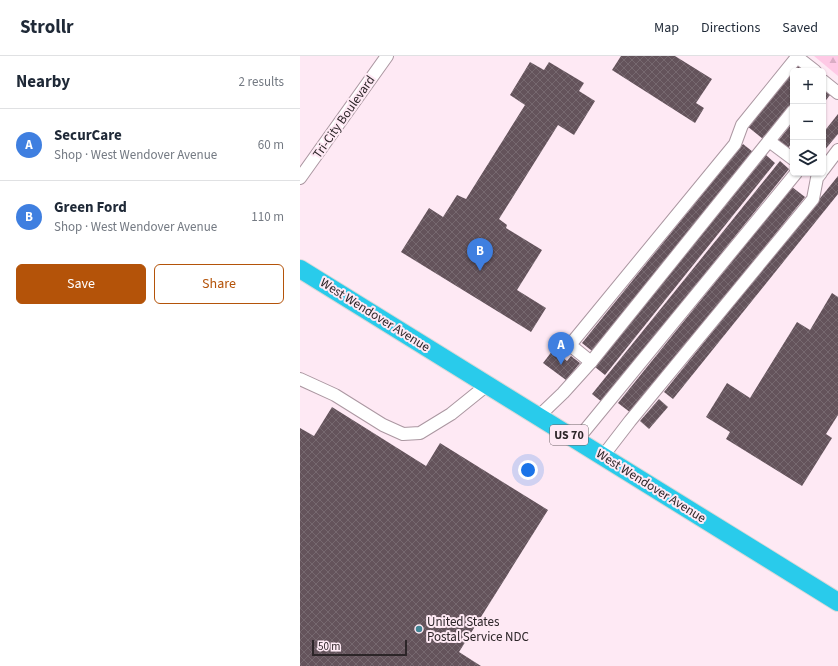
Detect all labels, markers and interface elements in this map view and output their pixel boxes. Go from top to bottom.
text: Strollr [20,14,74,41]
text: Map [654,18,679,38]
text: Directions [701,18,760,38]
text: Saved [782,18,818,38]
map controls [790,68,826,176]
button: + [790,68,826,104]
text: Nearby [16,70,70,94]
street label: Tri-City Boulevard [309,72,379,162]
text: 2 results [239,73,284,91]
button: − [790,104,826,140]
text: SecurCare [54,125,122,146]
text: A [25,136,33,154]
text: 60 m [258,136,284,154]
button: layers [790,140,826,176]
text: Shop · West Wendover Avenue [54,146,217,164]
text: Green Ford [54,197,127,218]
text: B [25,208,33,226]
text: 110 m [251,208,284,226]
text: Shop · West Wendover Avenue [54,218,217,236]
pin: B [467,238,493,271]
button: Save [16,264,146,304]
button: Share [154,264,284,304]
street label: West Wendover Avenue [317,274,433,356]
pin: A [548,332,574,365]
road number: US 70 [550,425,588,445]
street label: West Wendover Avenue [593,445,709,527]
your location [518,460,538,480]
place label: United States Postal Service NDC [427,613,529,646]
marker: United States Postal Service NDC [414,624,424,634]
scale bar [312,638,407,657]
text: 50 m [318,639,340,654]

